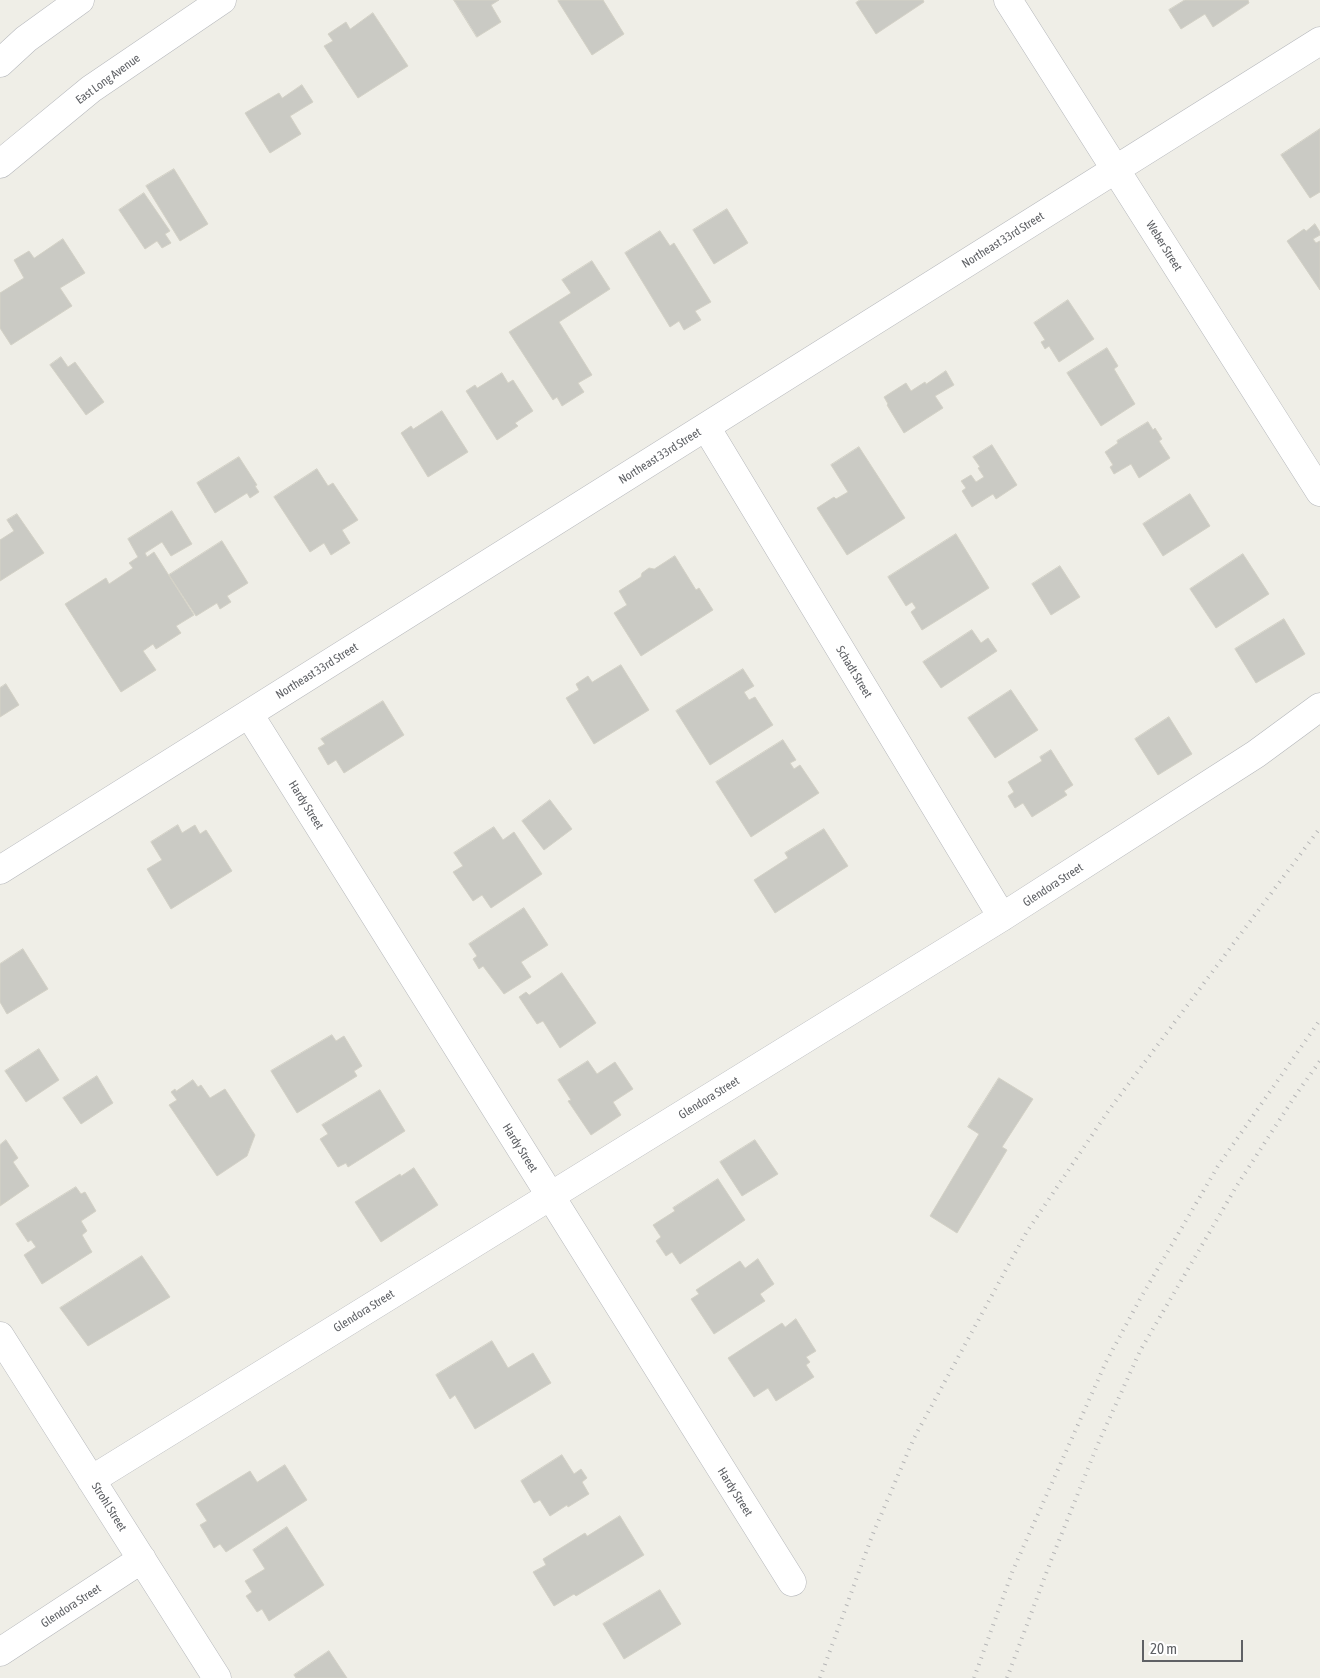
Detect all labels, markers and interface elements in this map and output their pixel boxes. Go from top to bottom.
street label: East Long Avenue [73,51,143,107]
street label: Northeast 33rd Street [959,209,1047,271]
street label: Weber Street [1143,218,1185,274]
street label: Northeast 33rd Street [616,425,704,487]
street label: Northeast 33rd Street [273,640,361,702]
street label: Schadt Street [833,643,875,701]
street label: Hardy Street [285,778,327,832]
street label: Glendora Street [1020,860,1086,910]
street label: Glendora Street [676,1074,742,1122]
street label: Hardy Street [499,1121,541,1175]
street label: Glendora Street [331,1287,397,1335]
street label: Hardy Street [714,1465,756,1519]
street label: Strohl Street [88,1480,130,1534]
street label: Glendora Street [38,1581,104,1631]
scale bar [1145,1630,1246,1662]
text: 20 m [1150,1640,1177,1657]

